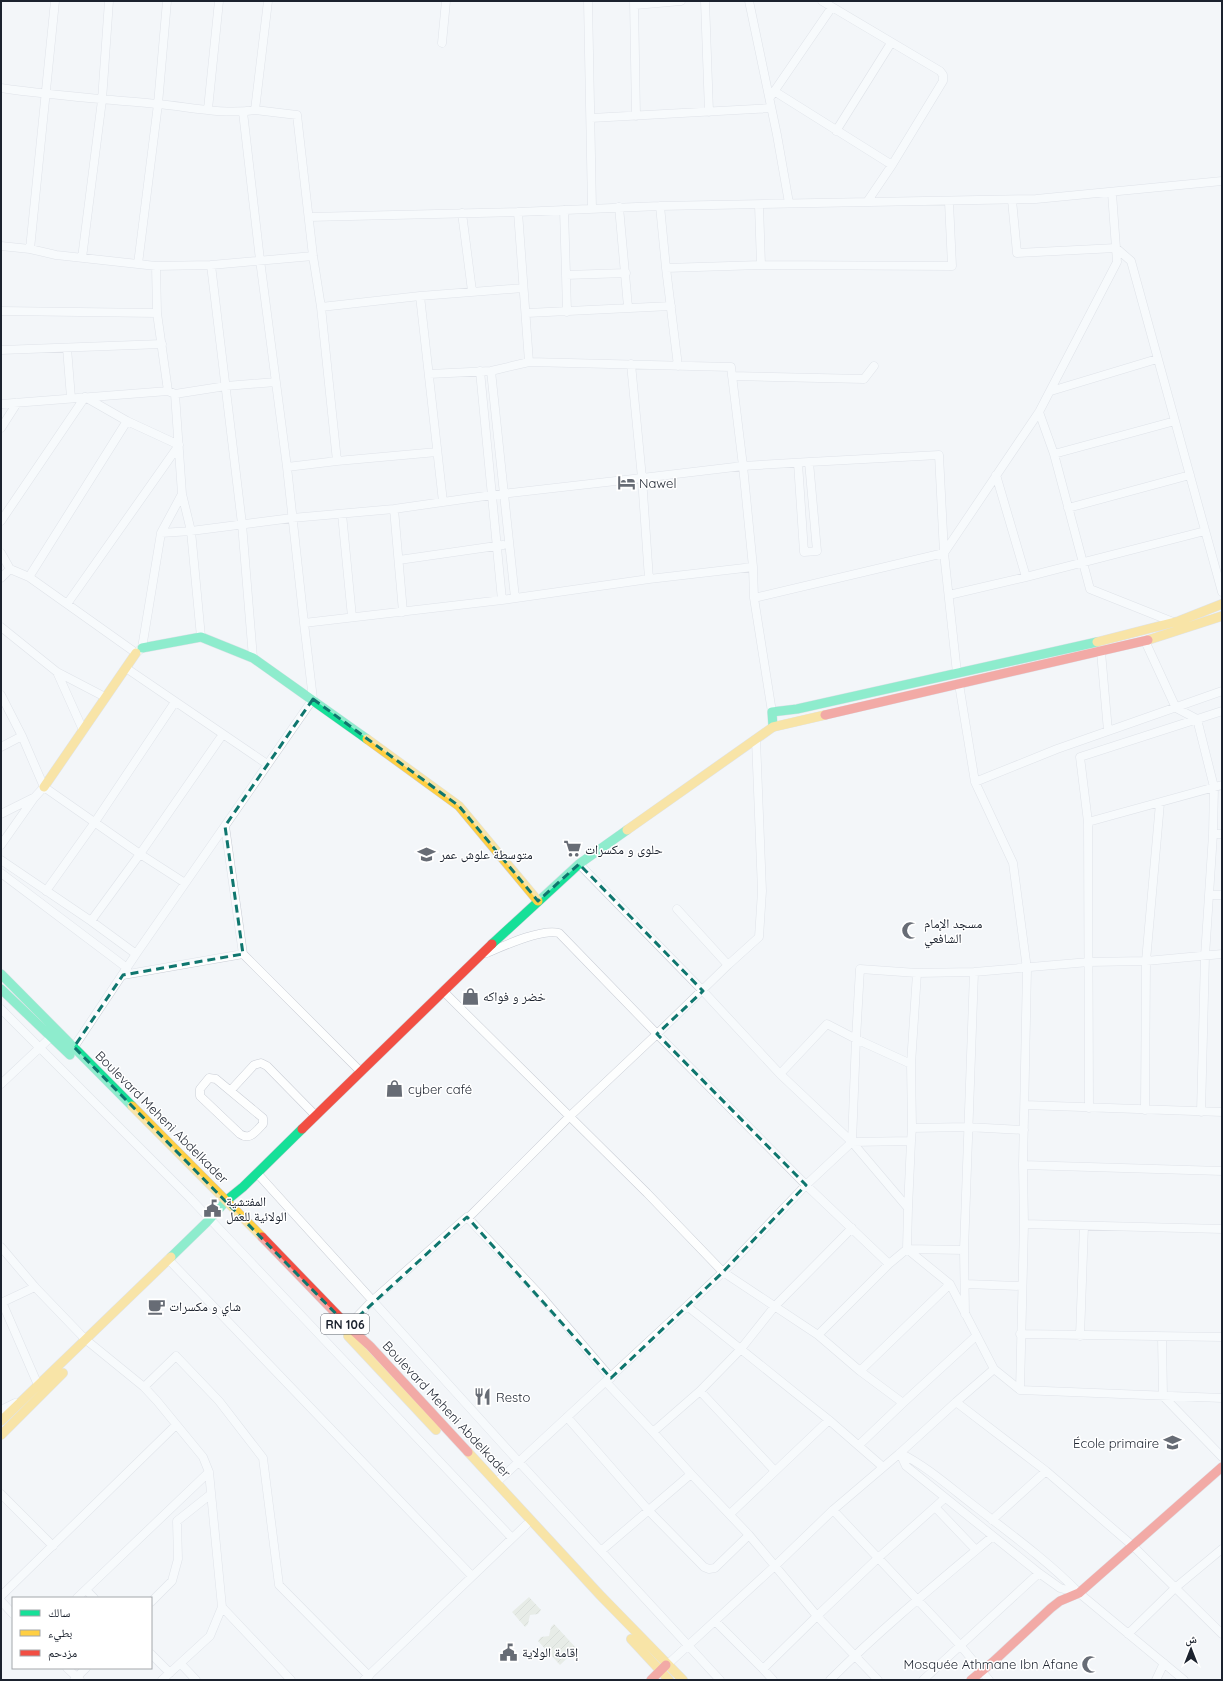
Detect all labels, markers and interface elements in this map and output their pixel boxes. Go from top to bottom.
hotel icon: Nawel [616,473,636,493]
place label: Nawel [639,475,676,491]
supermarket icon: حلوى و مكسرات [562,839,582,859]
place label: حلوى و مكسرات [585,841,663,858]
school or university icon: متوسطة علوش عمر [417,844,437,864]
place label: متوسطة علوش عمر [439,846,533,863]
place label: مسجد الإمام الشافعي [924,915,982,949]
mosque icon: مسجد الإمام الشافعي [901,920,921,940]
shop icon: خضر و فواكه [460,986,480,1006]
place label: خضر و فواكه [483,988,546,1005]
street label: Boulevard Meheni Abdelkader [92,1047,232,1187]
shop icon: cyber café [385,1079,405,1099]
place label: cyber café [408,1081,472,1097]
place label: المفتشية الولائية للعمل [226,1193,287,1225]
public building icon: المفتشية الولائية للعمل [203,1198,223,1218]
cafe icon: شاي و مكسرات [146,1296,166,1316]
place label: شاي و مكسرات [169,1298,241,1317]
road number: RN 106 [321,1314,369,1334]
street label: Boulevard Meheni Abdelkader [379,1337,515,1481]
restaurant icon: Resto [473,1387,493,1407]
place label: Resto [496,1389,530,1405]
school or university icon: École primaire [1162,1433,1182,1453]
place label: École primaire [1073,1435,1159,1451]
legend [12,1597,152,1669]
text: سالك [48,1605,70,1620]
text: بطيء [48,1625,72,1643]
north arrow [1171,1629,1211,1669]
text: ش [1185,1632,1197,1647]
public building icon: إقامة الولاية [499,1642,519,1662]
place label: إقامة الولاية [522,1644,578,1661]
text: مزدحم [48,1645,77,1661]
mosque icon: Mosquée Athmane Ibn Afane [1081,1654,1101,1674]
place label: Mosquée Athmane Ibn Afane [903,1656,1078,1672]

